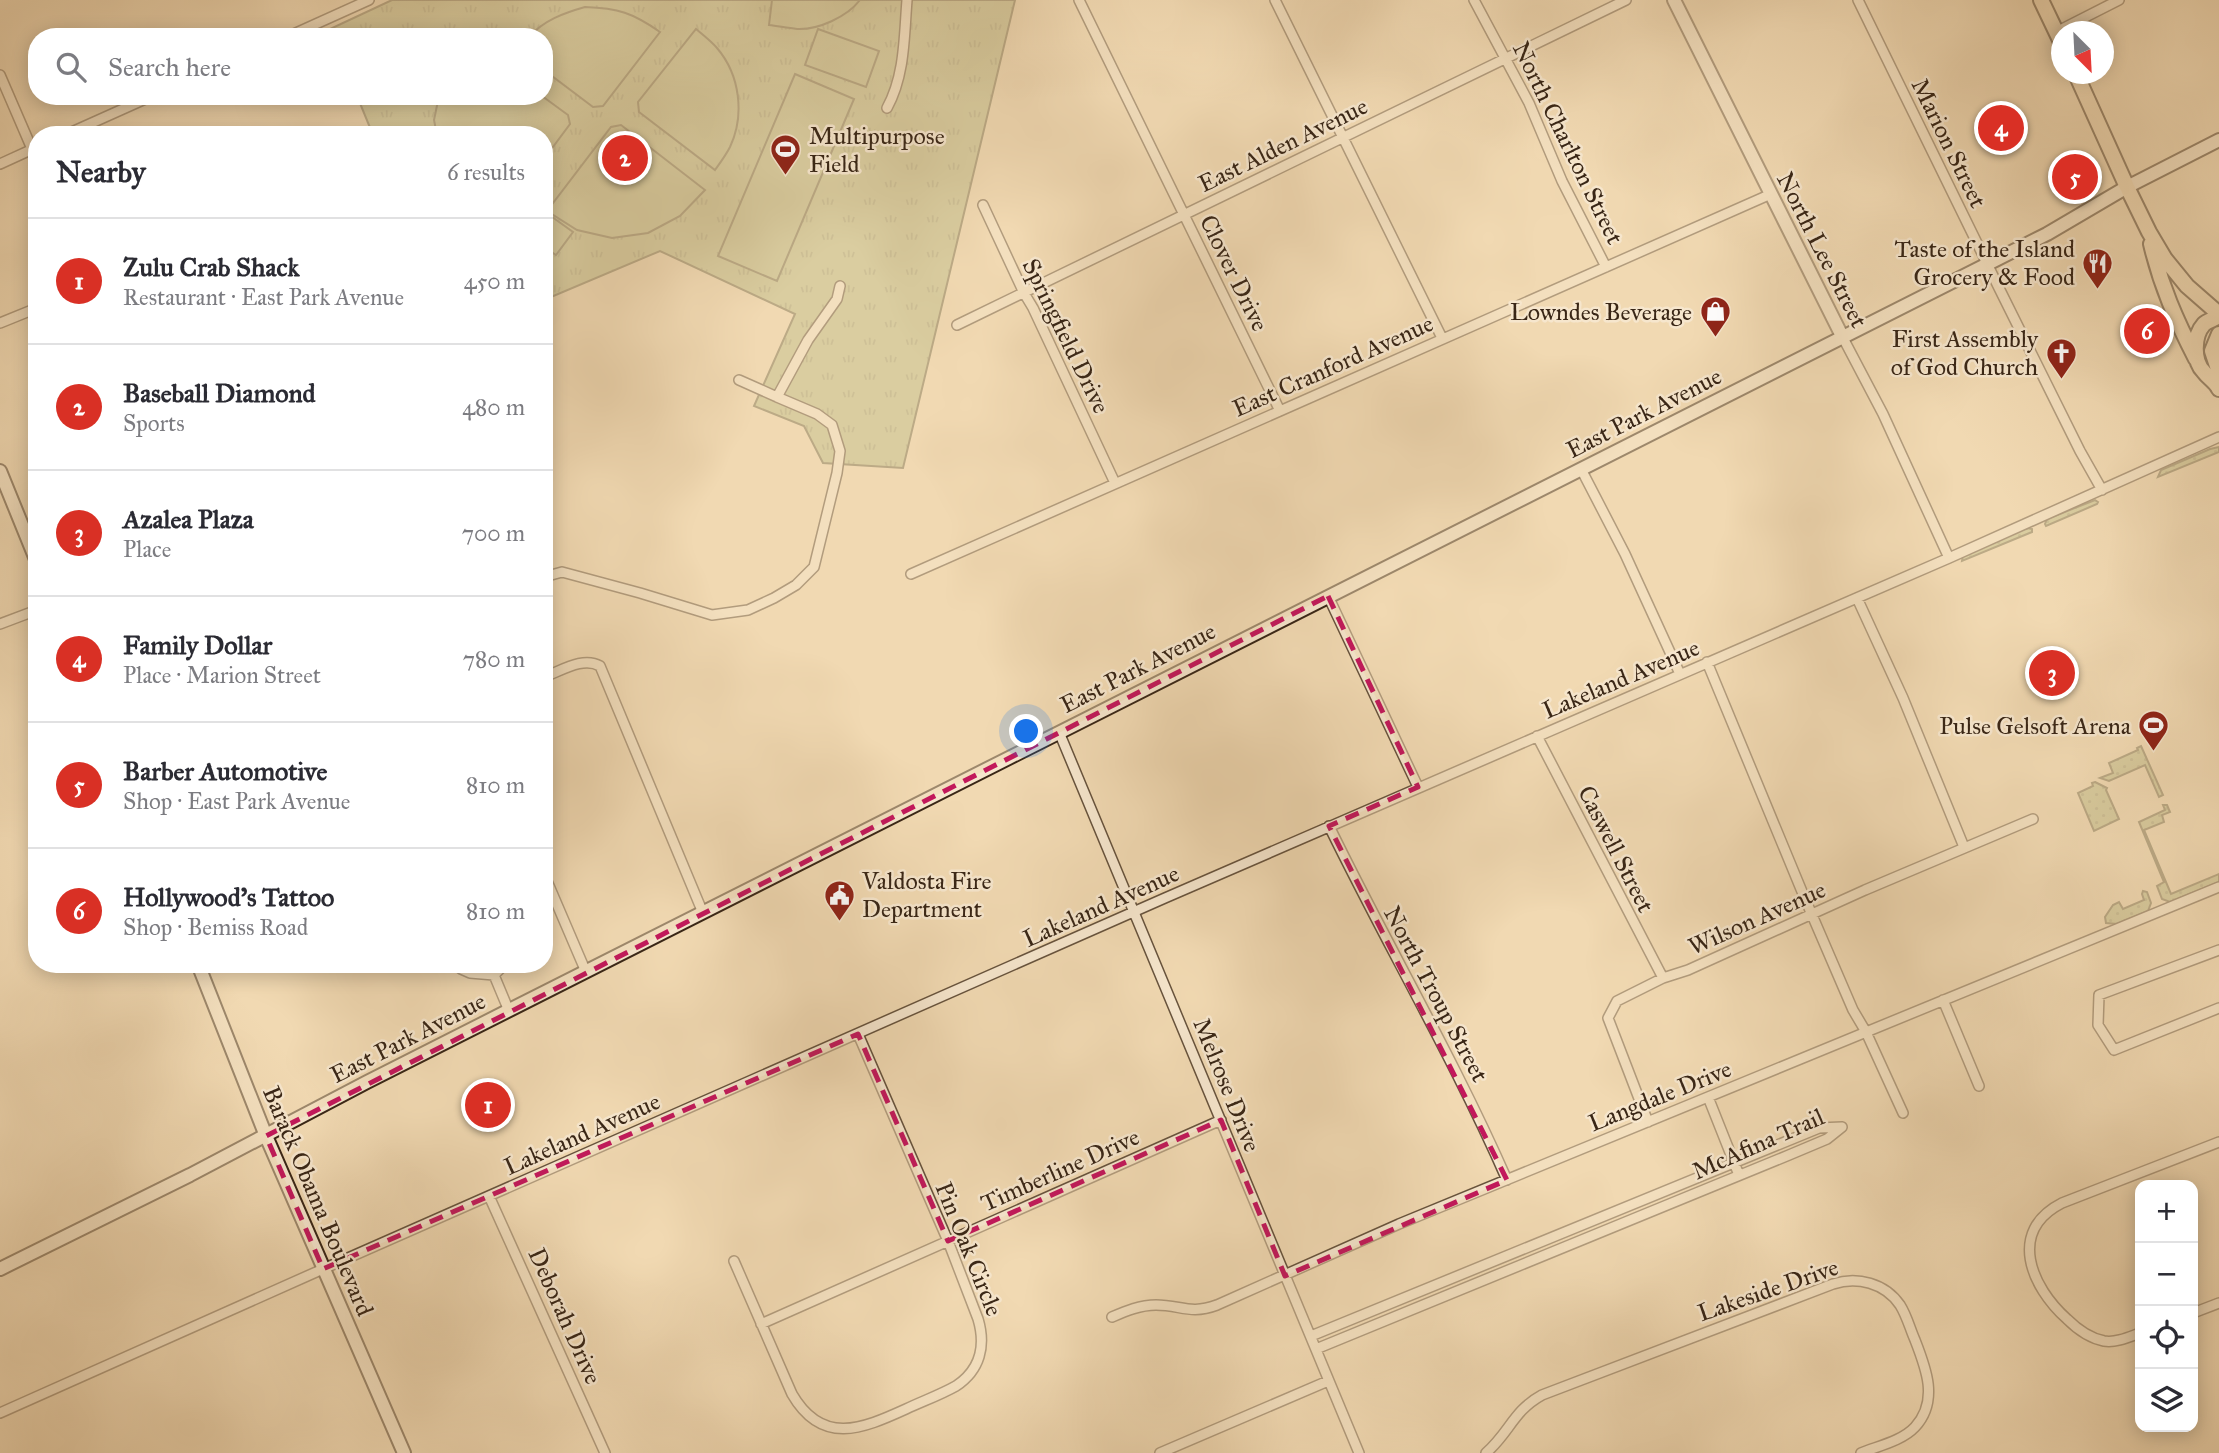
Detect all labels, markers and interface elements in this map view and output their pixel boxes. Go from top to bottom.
north arrow [2051,21,2114,84]
search box [28,28,553,105]
street label: North Charlton Street [1506,37,1630,250]
icon: search [52,48,90,86]
text: Search here [108,51,231,83]
street label: Marion Street [1905,73,1993,213]
street label: East Alden Avenue [1193,91,1373,199]
pin: 4 [1978,102,2024,154]
place label: Multipurpose Field [809,121,945,179]
pin: 2 [602,132,648,184]
sports icon: Multipurpose Field [769,133,803,177]
pin: 5 [2052,151,2098,203]
text: Nearby [56,154,146,190]
text: 6 results [447,158,525,186]
street label: North Lee Street [1770,167,1874,333]
street label: Clover Drive [1193,210,1275,336]
place label: Taste of the Island Grocery & Food [1895,234,2075,292]
restaurant icon: Taste of the Island Grocery & Food [2081,246,2115,290]
text: Zulu Crab Shack [123,251,300,283]
street label: Springfield Drive [1016,254,1116,418]
text: 1 [74,267,84,295]
text: 450 m [464,267,525,295]
text: Restaurant · East Park Avenue [123,283,404,311]
shop icon: Lowndes Beverage [1698,295,1732,339]
place label: Lowndes Beverage [1510,297,1692,327]
pin: 6 [2124,305,2170,357]
street label: East Cranford Avenue [1228,308,1438,424]
place label: First Assembly of God Church [1891,324,2039,382]
church icon: First Assembly of God Church [2044,336,2078,380]
street label: East Park Avenue [1561,361,1727,465]
text: Baseball Diamond [123,377,316,409]
text: 2 [73,393,85,421]
text: 480 m [462,393,525,421]
text: Sports [123,409,185,437]
text: Azalea Plaza [123,503,254,535]
text: 3 [74,519,84,547]
text: 700 m [462,519,525,547]
text: Place [123,535,171,563]
street label: East Park Avenue [1055,616,1221,720]
text: Family Dollar [123,629,272,661]
street label: Lakeland Avenue [1538,632,1704,726]
text: 4 [73,645,85,673]
text: 780 m [463,645,525,673]
pin: 3 [2029,647,2075,699]
text: Place · Marion Street [123,661,321,689]
sports icon: Pulse Gelsoft Arena [2137,709,2171,753]
place label: Pulse Gelsoft Arena [1939,711,2132,741]
your location [1009,714,1043,748]
text: Barber Automotive [123,755,327,787]
text: 5 [74,771,84,799]
text: 810 m [466,771,525,799]
street label: Caswell Street [1571,780,1661,918]
text: Shop · East Park Avenue [123,787,350,815]
street label: Lakeland Avenue [1018,858,1184,954]
place label: Valdosta Fire Department [861,866,991,924]
street label: Wilson Avenue [1684,874,1830,962]
public building icon: Valdosta Fire Department [822,878,856,922]
text: Hollywood's Tattoo [123,881,334,913]
text: 6 [73,897,85,925]
text: 810 m [466,897,525,925]
street label: North Troup Street [1377,901,1495,1087]
text: Shop · Bemiss Road [123,913,308,941]
street label: East Park Avenue [325,986,491,1090]
street label: Melrose Drive [1187,1014,1267,1156]
street label: Langdale Drive [1584,1054,1736,1138]
pin: 1 [465,1079,511,1131]
street label: Barack Obama Boulevard [256,1081,380,1321]
street label: Lakeland Avenue [499,1086,665,1182]
street label: McAfina Trail [1687,1101,1829,1186]
street label: Timberline Drive [976,1122,1144,1218]
street label: Pin Oak Circle [929,1178,1009,1320]
map controls [2135,1180,2198,1432]
button: + [2135,1180,2198,1243]
street label: Deborah Drive [522,1243,608,1389]
button: − [2135,1243,2198,1306]
street label: Lakeside Drive [1694,1252,1842,1328]
button: locate [2135,1306,2198,1369]
button: layers [2135,1369,2198,1432]

